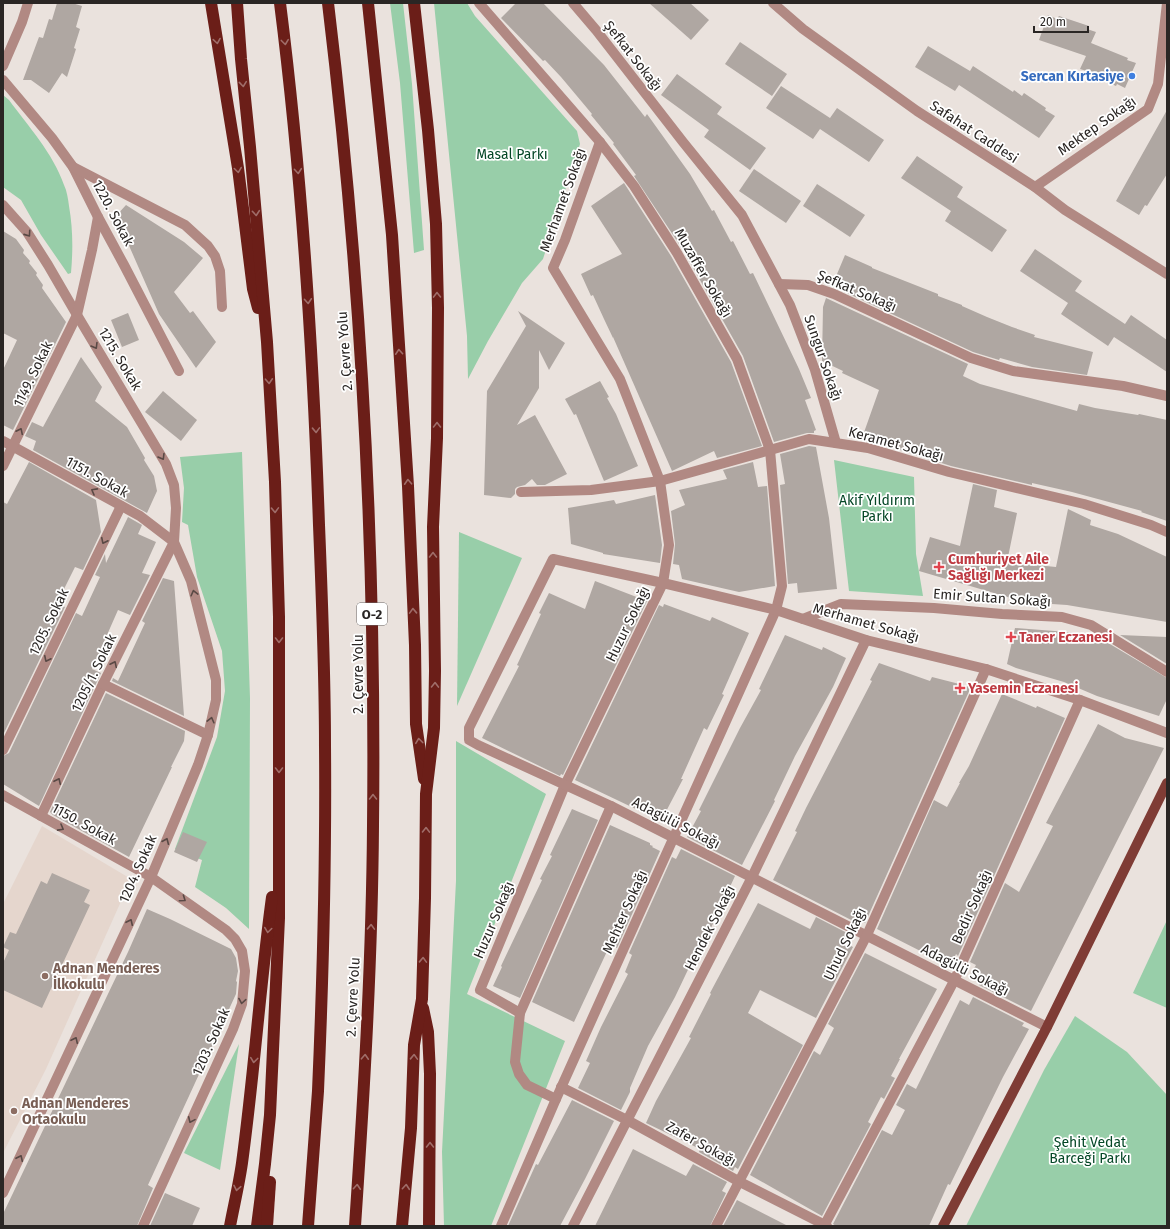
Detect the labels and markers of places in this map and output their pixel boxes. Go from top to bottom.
place label: Sercan Kırtasiye [1021,68,1124,85]
marker: Sercan Kırtasiye [1127,71,1137,81]
place label: Cumhuriyet Aile Sağlığı Merkezi [948,551,1049,584]
marker: Cumhuriyet Aile Sağlığı Merkezi [933,561,945,573]
place label: Taner Eczanesi [1019,629,1113,646]
marker: Taner Eczanesi [1006,632,1016,642]
place label: Yasemin Eczanesi [967,680,1079,697]
marker: Yasemin Eczanesi [955,683,965,693]
place label: Adnan Menderes İlkokulu [52,960,160,993]
marker: Adnan Menderes İlkokulu [40,971,50,981]
place label: Adnan Menderes Ortaokulu [21,1095,129,1128]
marker: Adnan Menderes Ortaokulu [9,1106,19,1116]

